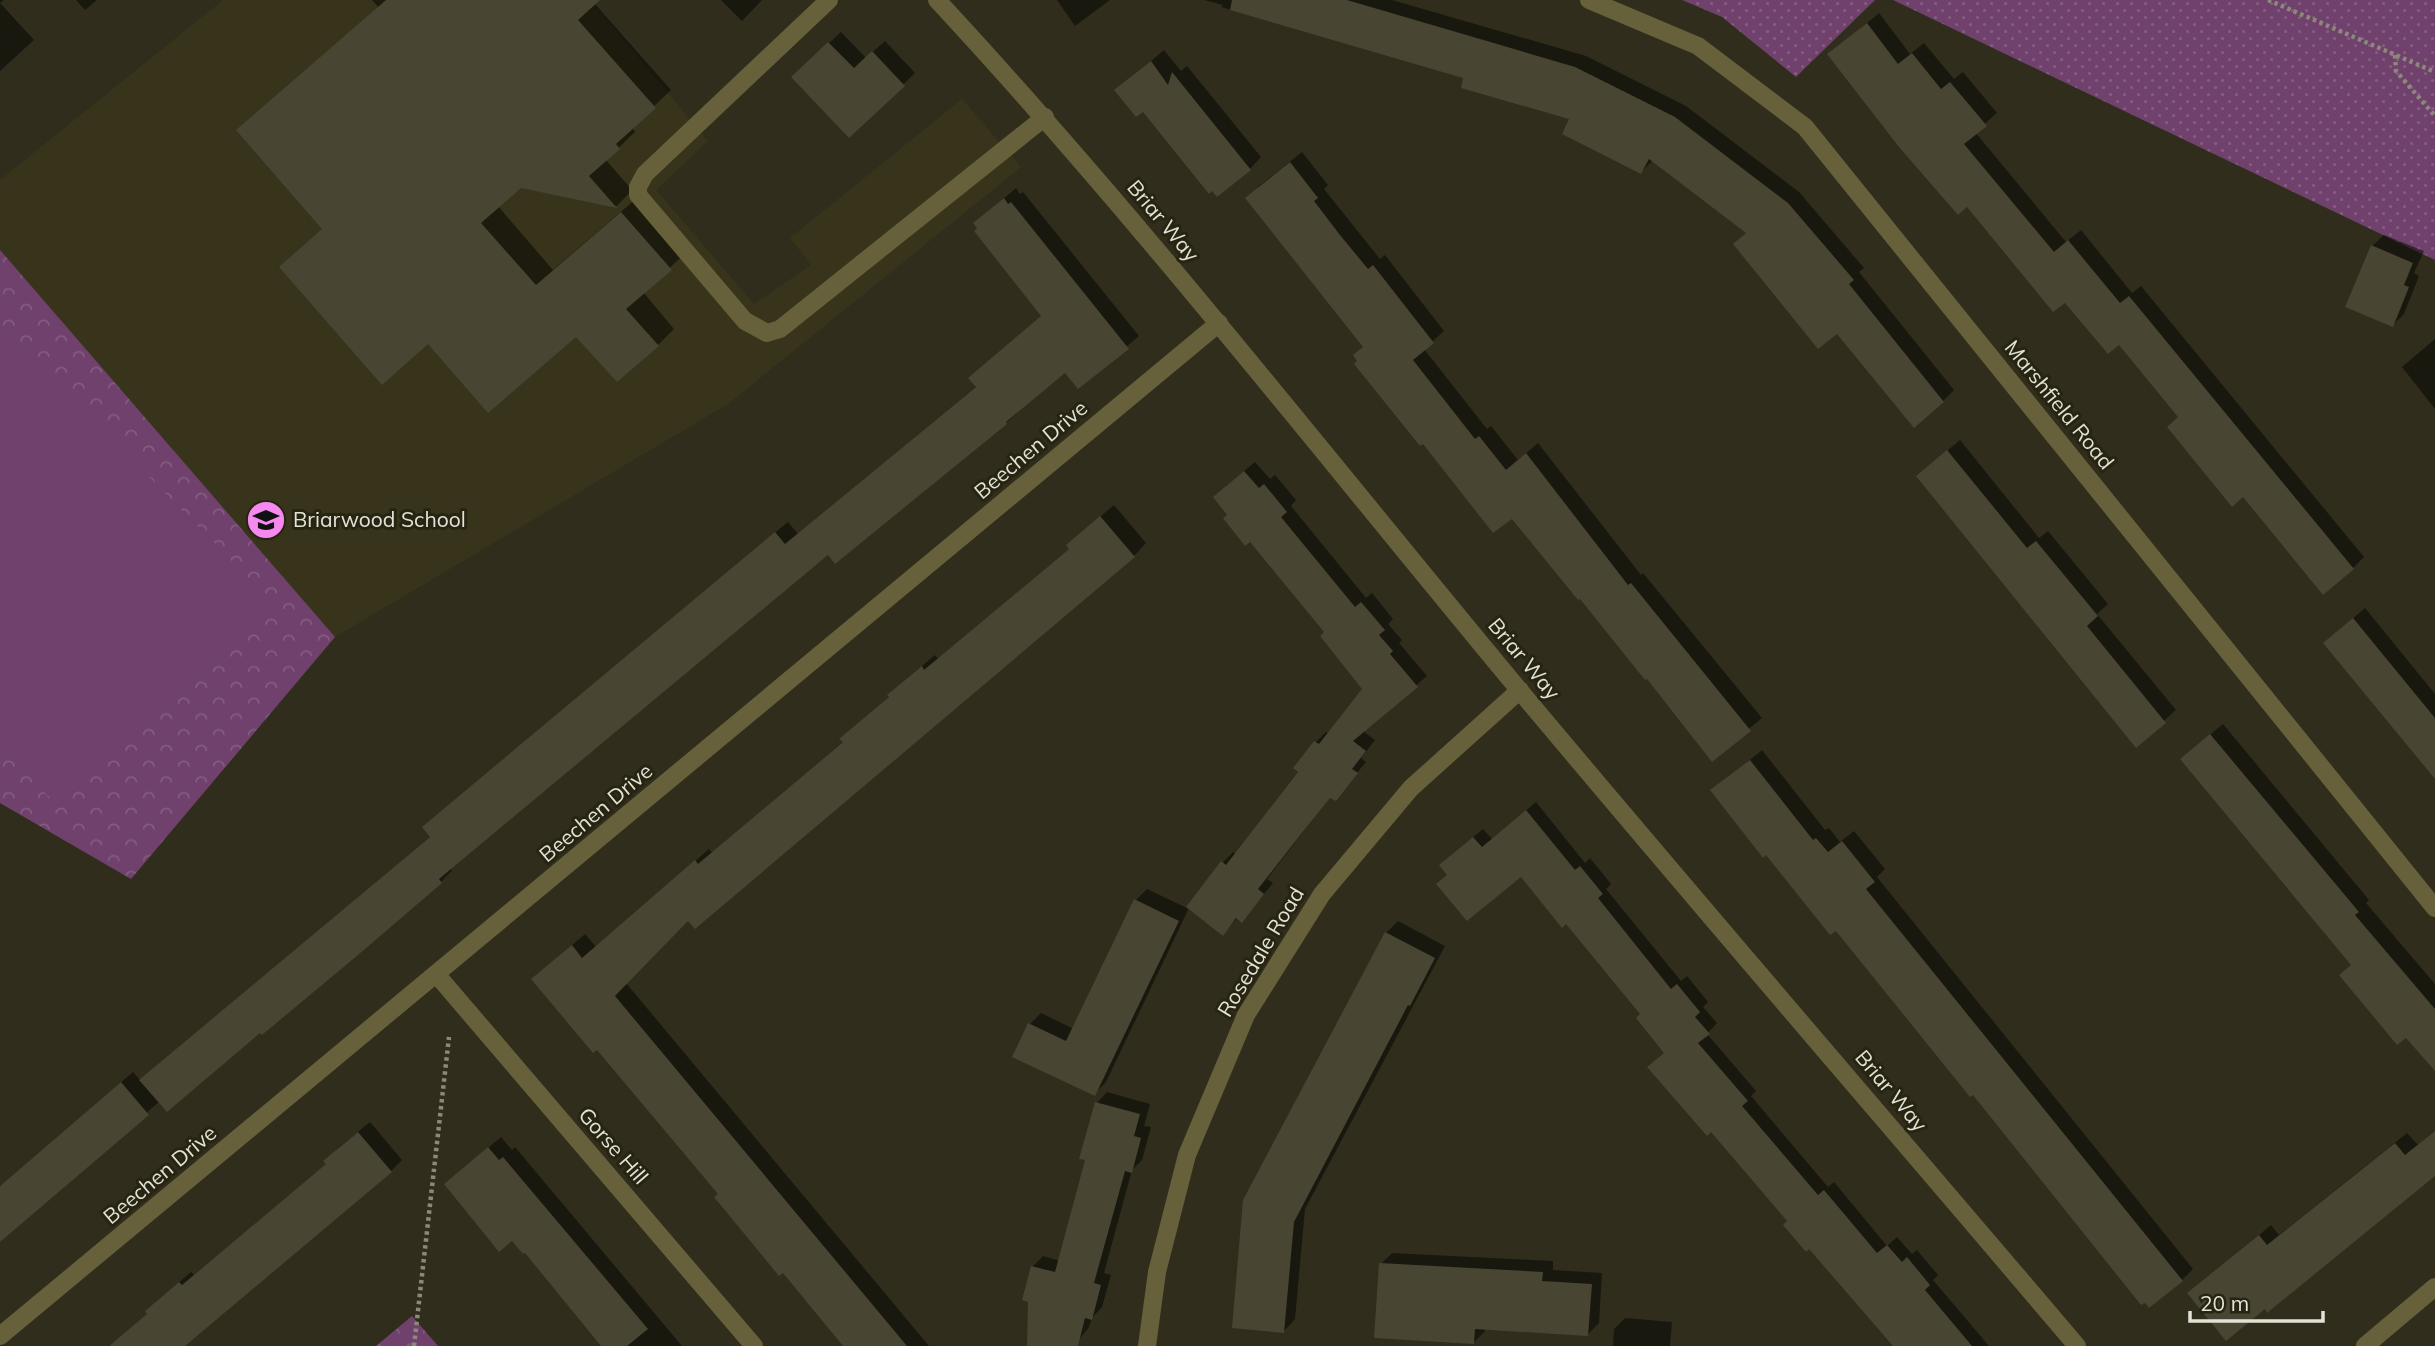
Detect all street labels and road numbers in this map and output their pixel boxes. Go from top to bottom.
street label: Briar Way [1122,174,1205,266]
street label: Marshfield Road [2000,334,2120,474]
street label: Beechen Drive [968,394,1092,504]
street label: Briar Way [1483,612,1566,704]
street label: Beechen Drive [533,757,657,867]
street label: Rosedale Road [1211,882,1309,1021]
street label: Briar Way [1850,1044,1933,1136]
street label: Gorse Hill [573,1102,654,1189]
street label: Beechen Drive [97,1119,221,1229]

